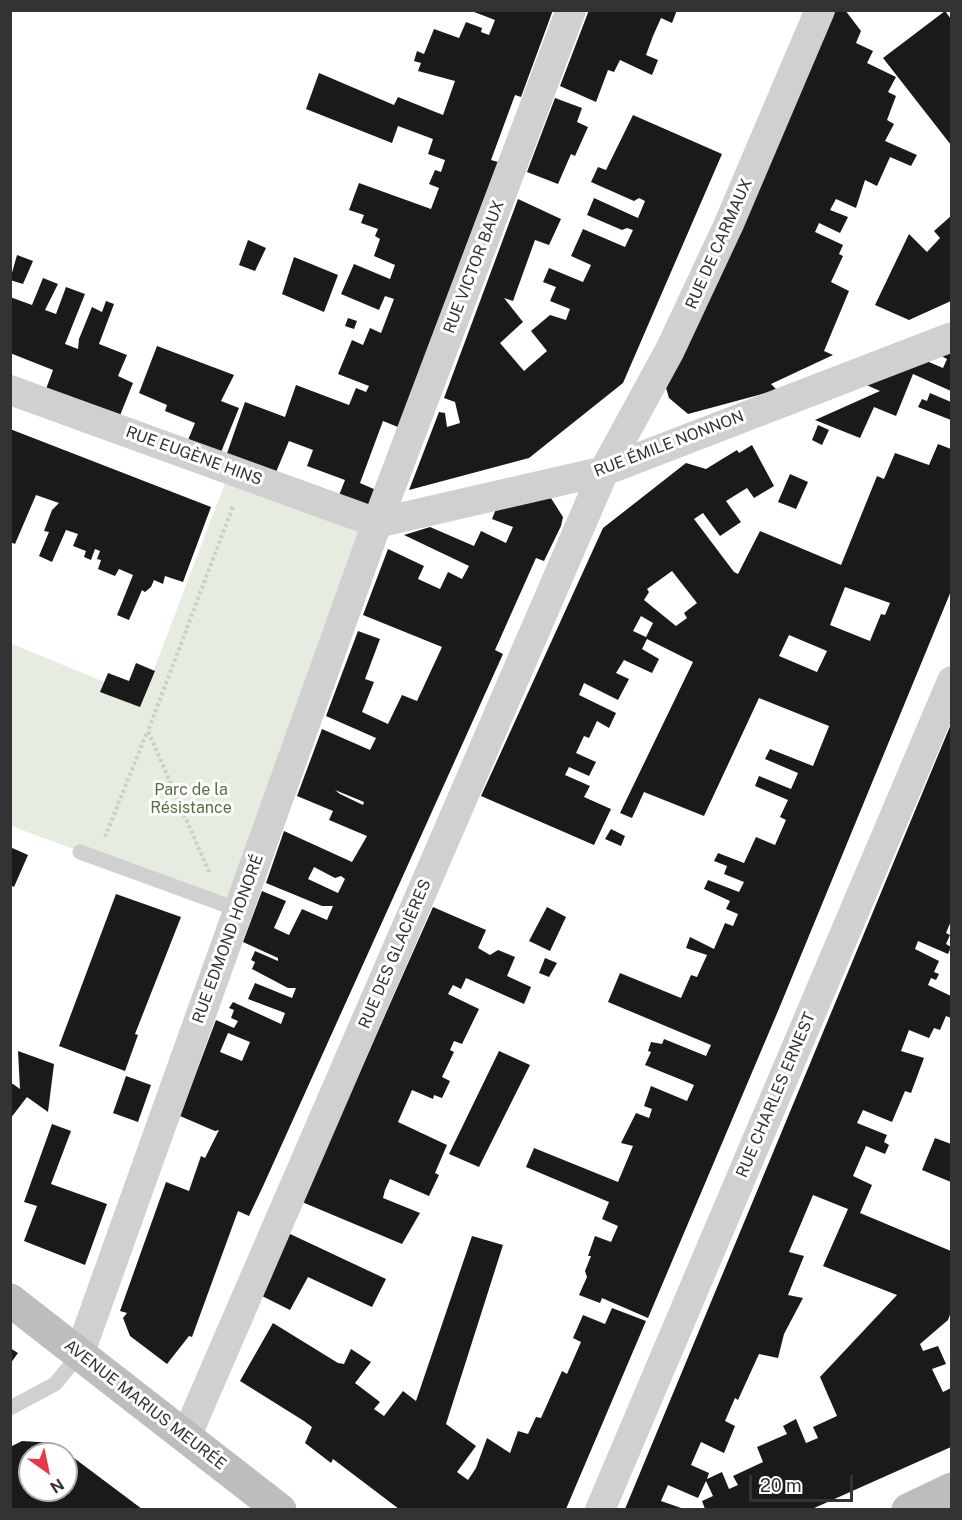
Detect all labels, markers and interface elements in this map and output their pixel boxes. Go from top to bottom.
street label: RUE DE CARMAUX [682,176,756,312]
street label: RUE VICTOR BAUX [440,198,508,336]
street label: RUE ÉMILE NONNON [591,407,747,481]
street label: RUE EUGÈNE HINS [123,422,265,490]
park label: Parc de la Résistance [150,780,232,818]
street label: RUE EDMOND HONORÉ [189,852,267,1026]
street label: RUE DES GLACIÈRES [355,876,435,1032]
street label: RUE CHARLES ERNEST [732,1009,820,1181]
street label: AVENUE MARIUS MEURÉE [60,1336,230,1474]
north arrow [18,1442,78,1502]
scale bar [752,1463,856,1501]
text: N [47,1474,67,1497]
text: 20 m [760,1475,802,1496]

